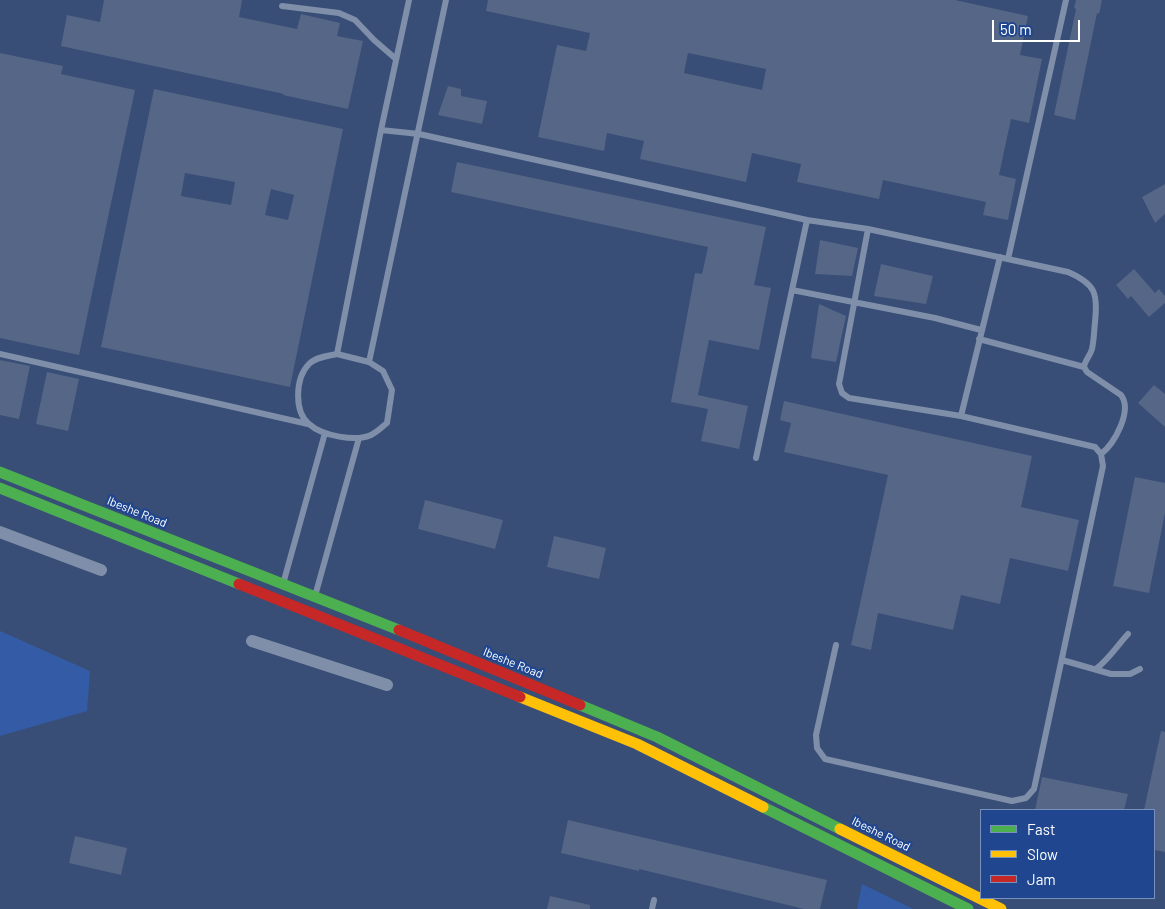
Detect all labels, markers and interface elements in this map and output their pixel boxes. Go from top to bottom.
scale bar [995,10,1082,42]
text: 50 m [1000,20,1032,38]
street label: Ibeshe Road [105,493,169,531]
street label: Ibeshe Road [481,644,545,682]
legend [980,809,1155,899]
street label: Ibeshe Road [849,814,913,854]
text: Fast [1027,820,1055,838]
text: Slow [1027,845,1058,863]
text: Jam [1027,870,1056,888]

